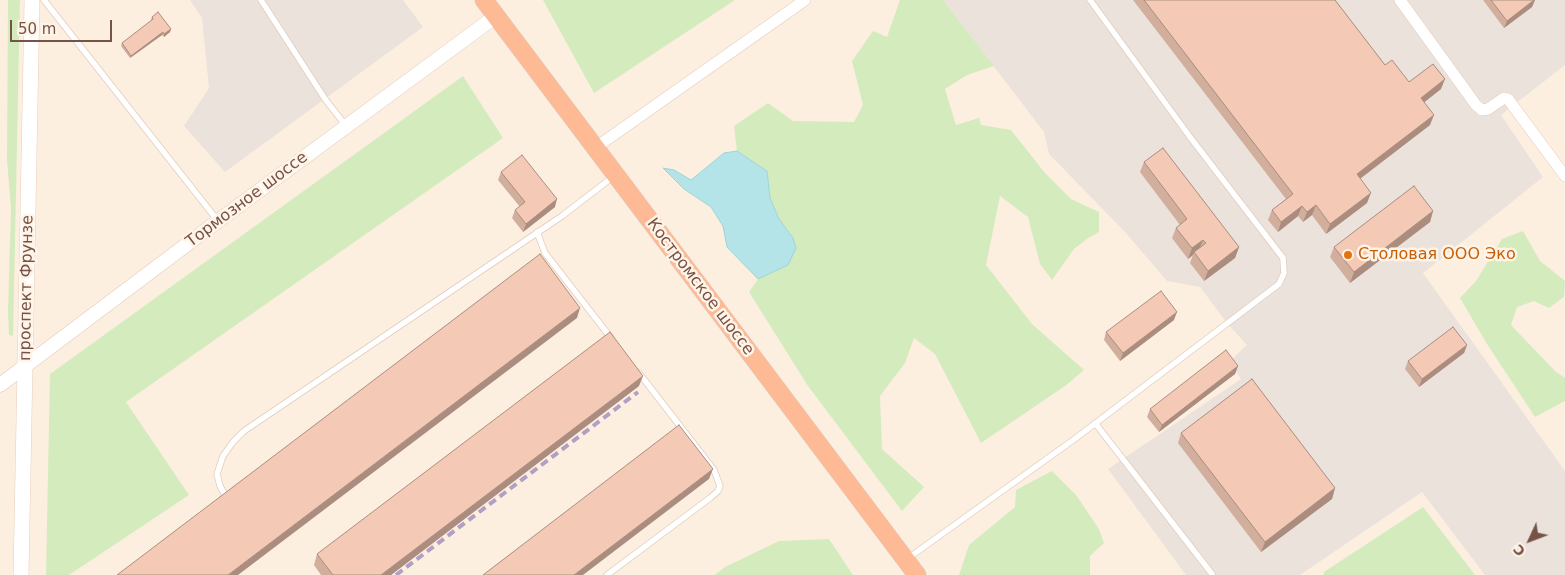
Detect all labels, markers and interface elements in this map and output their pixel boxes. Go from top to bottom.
scale bar [12,10,115,42]
text: 50 m [18,20,56,38]
street label: Тормозное шоссе [182,148,312,252]
street label: проспект Фрунзе [16,215,38,361]
street label: Костромское шоссе [642,215,758,359]
place label: Столовая ООО Эко [1358,245,1516,265]
marker: Столовая ООО Эко [1342,249,1354,261]
north arrow [1505,515,1555,565]
text: С [1510,541,1528,559]

